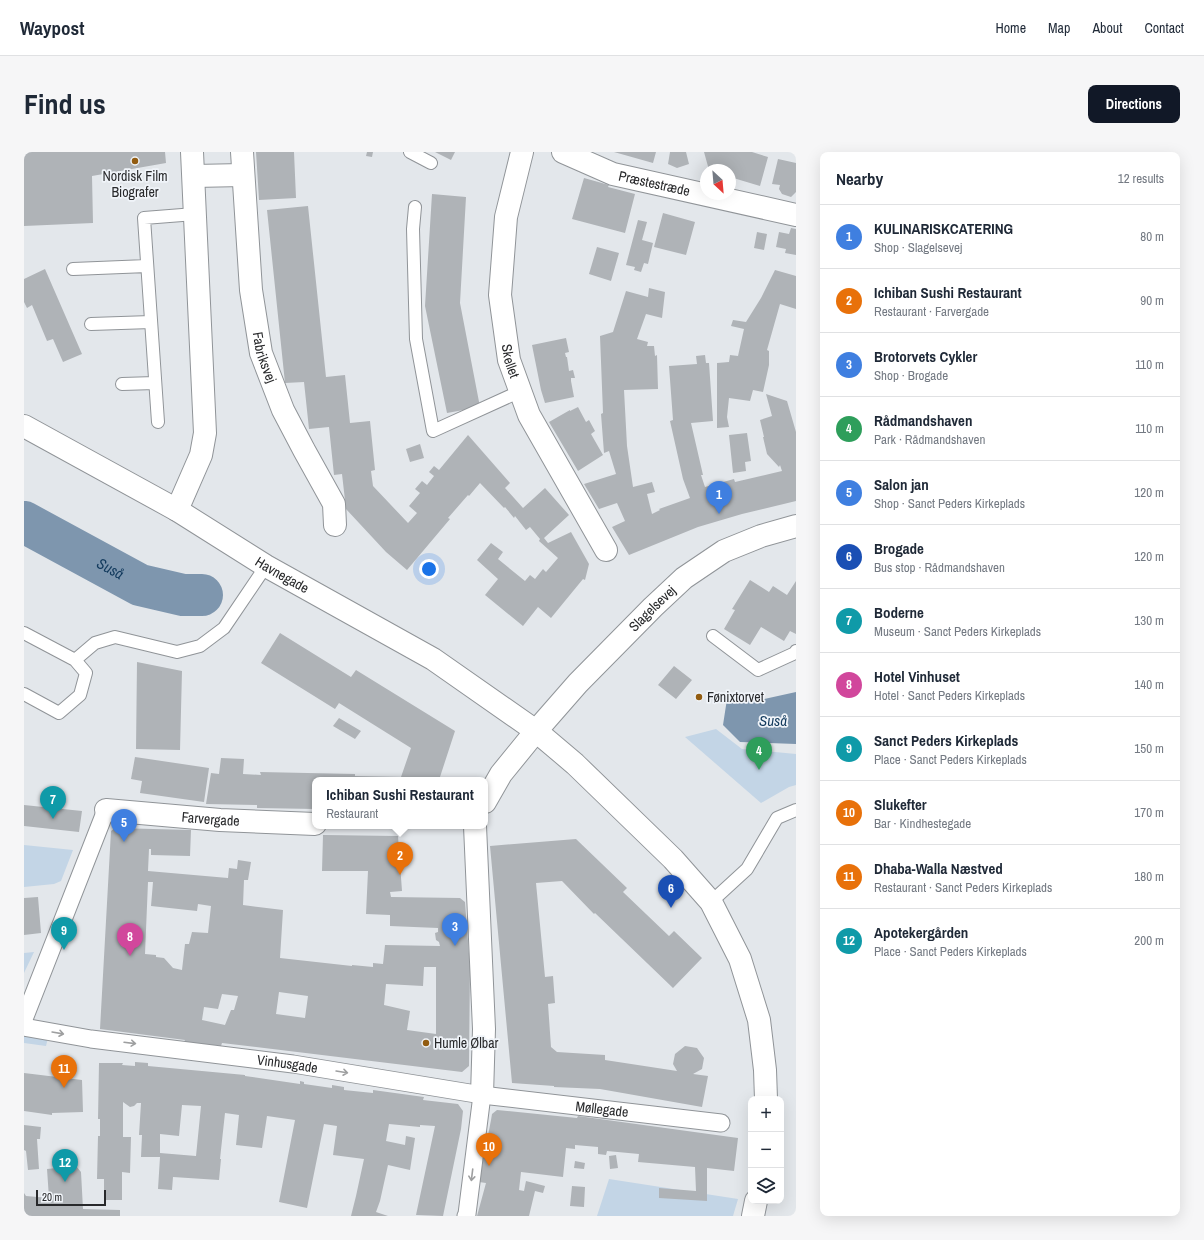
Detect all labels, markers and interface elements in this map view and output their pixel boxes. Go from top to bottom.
text: Waypost [20,15,84,41]
text: Home [995,19,1026,37]
text: Map [1048,19,1070,37]
text: About [1092,19,1122,37]
text: Contact [1144,19,1184,37]
text: Find us [24,85,106,123]
button: Directions [1088,85,1180,123]
marker: Nordisk Film Biografer [130,156,140,166]
north arrow [700,164,736,200]
place label: Nordisk Film Biografer [102,167,168,201]
street label: Præstestræde [617,167,692,200]
text: Nearby [836,167,883,190]
text: 12 results [1118,170,1164,187]
text: KULINARISKCATERING [874,218,1013,239]
text: 1 [846,228,852,245]
text: 80 m [1140,228,1164,245]
text: Shop · Slagelsevej [874,239,962,256]
text: Ichiban Sushi Restaurant [874,282,1022,303]
text: 2 [846,292,852,309]
text: 90 m [1140,292,1164,309]
text: Restaurant · Farvergade [874,303,989,320]
street label: Fabriksvej [249,331,281,385]
street label: Skellet [498,343,524,380]
text: Brotorvets Cykler [874,346,977,367]
text: 3 [846,356,852,373]
text: 110 m [1135,356,1164,373]
text: Shop · Brogade [874,367,948,384]
text: Rådmandshaven [874,410,972,431]
text: 4 [846,420,852,437]
text: 110 m [1135,420,1164,437]
text: Park · Rådmandshaven [874,431,985,448]
text: Salon jan [874,474,929,495]
pin: 1 [706,481,732,514]
text: 5 [846,484,852,501]
text: 120 m [1134,484,1164,501]
text: Shop · Sanct Peders Kirkeplads [874,495,1025,512]
text: Brogade [874,538,924,559]
text: 6 [846,548,852,565]
text: 120 m [1134,548,1164,565]
water label: Suså [93,552,128,584]
street label: Havnegade [252,552,312,597]
your location [419,559,439,579]
text: Bus stop · Rådmandshaven [874,559,1005,576]
street label: Slagelsevej [625,581,679,635]
text: Boderne [874,602,924,623]
text: 7 [846,612,852,629]
text: 130 m [1134,612,1164,629]
text: Museum · Sanct Peders Kirkeplads [874,623,1041,640]
text: Hotel Vinhuset [874,666,960,687]
text: 8 [846,676,852,693]
text: 140 m [1134,676,1164,693]
text: Hotel · Sanct Peders Kirkeplads [874,687,1025,704]
place label: Fønixtorvet [707,688,764,706]
marker: Fønixtorvet [694,692,704,702]
water label: Suså [759,710,787,731]
text: Sanct Peders Kirkeplads [874,730,1018,751]
pin: 4 [746,737,772,770]
text: 9 [846,740,852,757]
text: 150 m [1134,740,1164,757]
text: Place · Sanct Peders Kirkeplads [874,751,1027,768]
popup [312,777,488,829]
text: Ichiban Sushi Restaurant [326,784,474,805]
pin: 7 [40,786,66,819]
text: Slukefter [874,794,927,815]
text: 10 [843,804,855,821]
text: 170 m [1134,804,1164,821]
text: Restaurant [326,805,378,822]
street label: Farvergade [181,808,240,830]
pin: 5 [111,809,137,842]
text: Bar · Kindhestegade [874,815,971,832]
pin: 2 [387,842,413,875]
text: Dhaba-Walla Næstved [874,858,1003,879]
text: 11 [843,868,855,885]
text: 180 m [1134,868,1164,885]
pin: 6 [658,875,684,908]
text: Restaurant · Sanct Peders Kirkeplads [874,879,1052,896]
pin: 3 [442,913,468,946]
pin: 9 [51,917,77,950]
text: Apotekergården [874,922,968,943]
pin: 8 [117,923,143,956]
text: 12 [843,932,855,949]
text: 200 m [1134,932,1164,949]
text: Place · Sanct Peders Kirkeplads [874,943,1027,960]
one-way arrow [51,1029,64,1037]
place label: Humle Ølbar [434,1034,499,1052]
marker: Humle Ølbar [421,1038,431,1048]
one-way arrow [123,1039,136,1047]
street label: Vinhusgade [256,1051,319,1077]
pin: 11 [51,1055,77,1088]
one-way arrow [335,1068,348,1076]
map controls [748,1096,784,1204]
button: + [748,1096,784,1132]
street label: Møllegade [575,1097,629,1121]
button: − [748,1132,784,1168]
pin: 10 [476,1133,502,1166]
pin: 12 [52,1149,78,1182]
one-way arrow [468,1168,476,1181]
button: layers [748,1168,784,1204]
scale bar [36,1188,106,1207]
text: 20 m [42,1190,62,1204]

